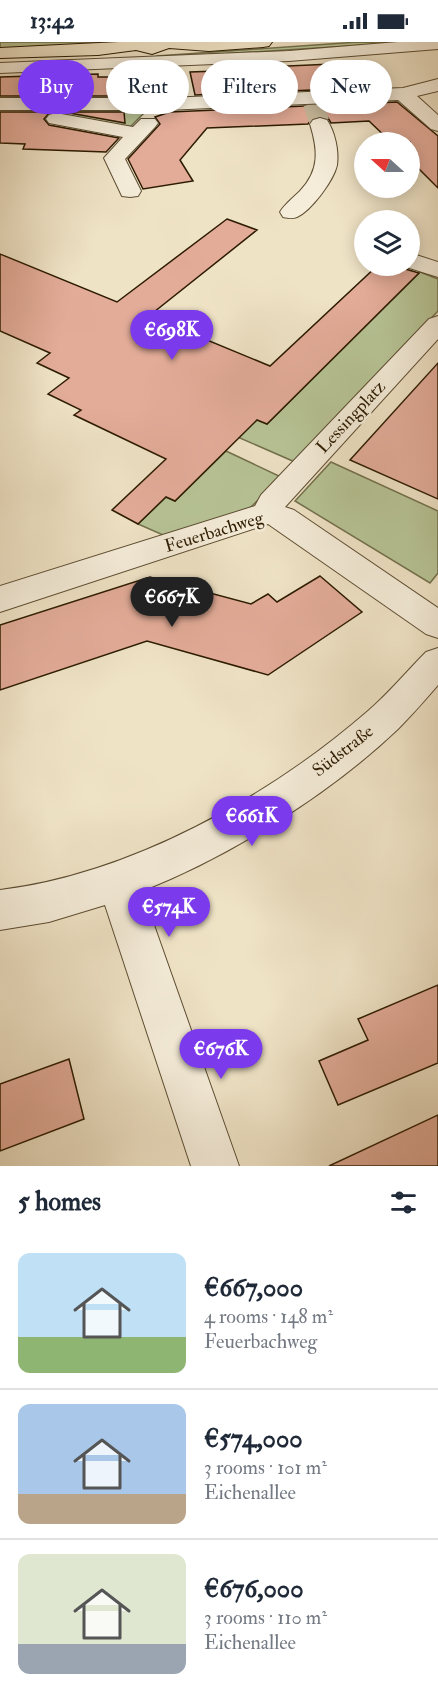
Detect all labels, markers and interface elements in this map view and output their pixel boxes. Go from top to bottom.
text: 13:42 [30,7,75,35]
chip: Buy [18,60,94,114]
chip: Rent [106,60,189,114]
chip: Filters [201,60,298,114]
chip: New [310,60,392,114]
north arrow [354,132,420,198]
map controls [354,132,420,276]
button: layers [354,210,420,276]
pin: €698K [130,310,214,361]
text: €698K [144,317,200,342]
street label: Lessingplatz [311,376,391,458]
street label: Feuerbachweg [162,506,267,558]
pin: €667K [130,577,214,628]
text: €667K [144,584,200,609]
street label: Südstraße [308,720,379,782]
pin: €661K [210,796,294,847]
text: €661K [226,803,278,828]
pin: €574K [127,887,211,938]
text: €574K [142,894,196,919]
pin: €676K [179,1029,263,1080]
text: €676K [193,1036,249,1061]
text: 5 homes [18,1186,101,1218]
icon: filters [387,1186,420,1219]
text: €667,000 [204,1272,303,1304]
icon: home [66,1277,138,1349]
text: 4 rooms · 148 m² [204,1304,333,1329]
text: Feuerbachweg [204,1329,317,1354]
text: €574,000 [204,1423,303,1455]
icon: home [66,1428,138,1500]
text: 3 rooms · 101 m² [204,1455,327,1480]
text: Eichenallee [204,1480,296,1505]
text: €676,000 [204,1573,304,1605]
icon: home [66,1578,138,1650]
text: 3 rooms · 110 m² [204,1605,327,1630]
text: Eichenallee [204,1630,296,1655]

